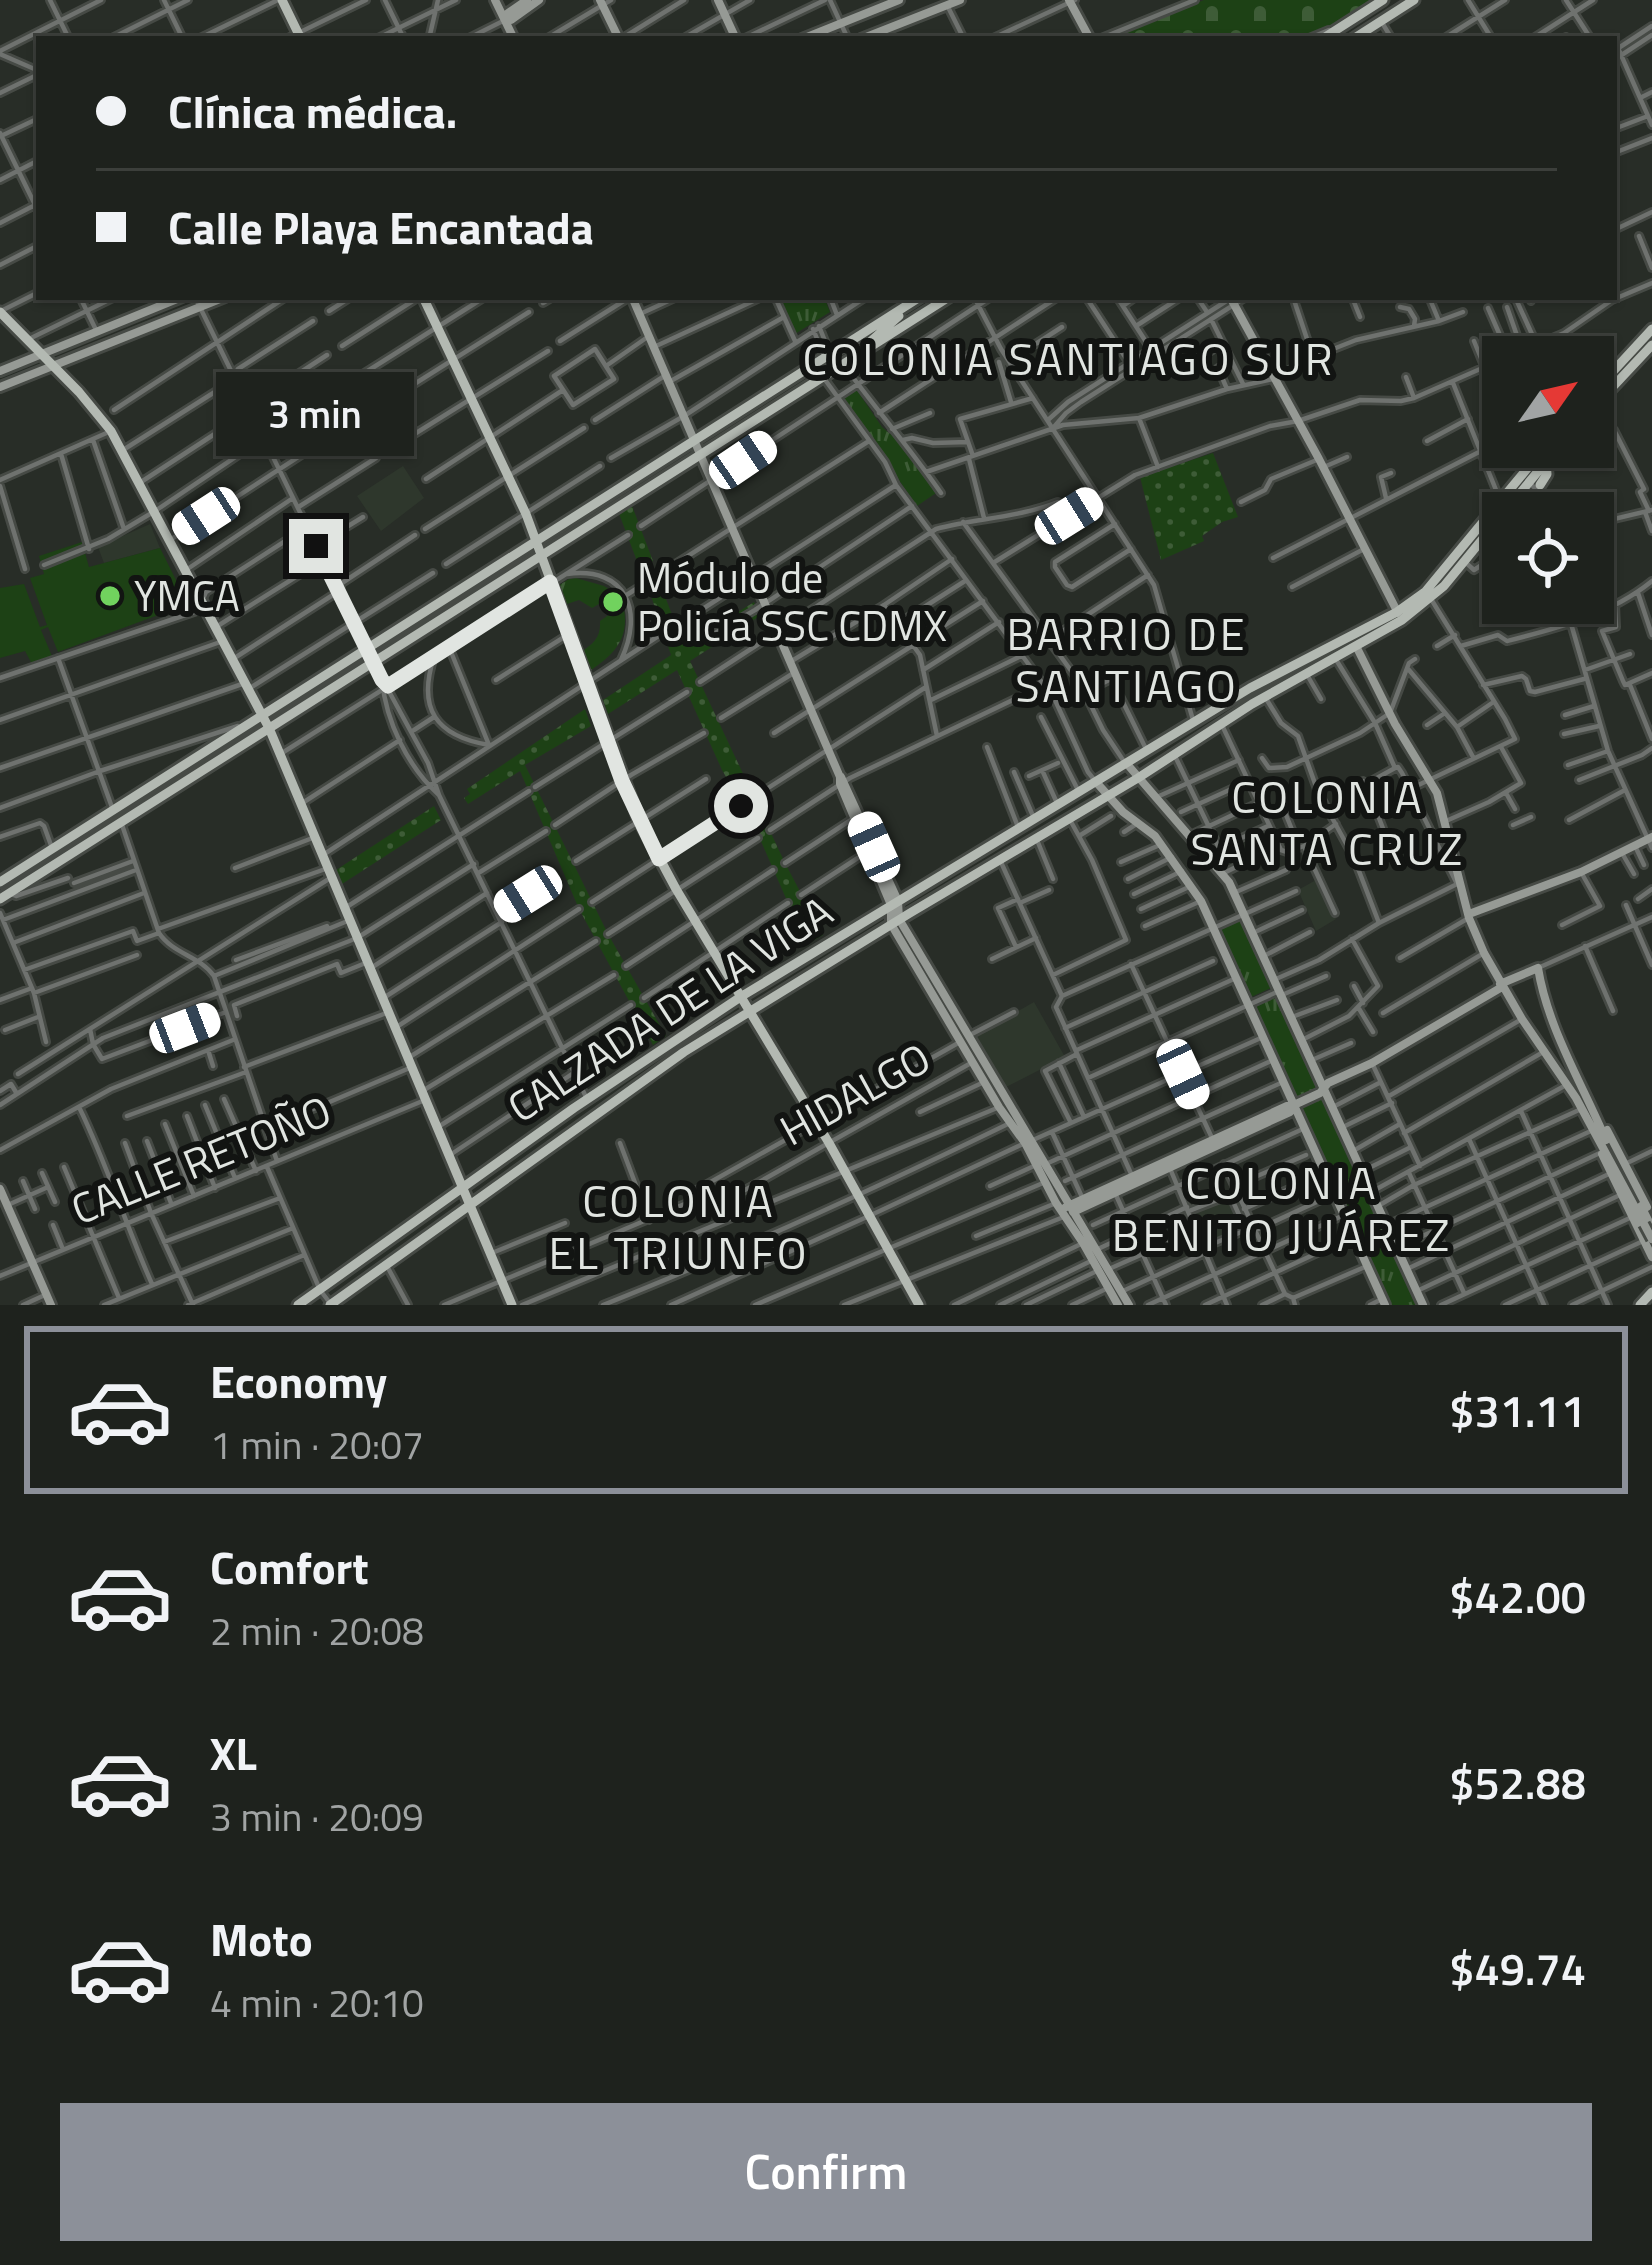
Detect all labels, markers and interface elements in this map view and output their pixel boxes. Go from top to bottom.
text: Clínica médica. [168,77,457,145]
text: Calle Playa Encantada [168,193,594,261]
district label: COLONIA SANTIAGO SUR [803,324,1335,392]
north arrow [1482,336,1614,468]
map controls [1482,336,1614,624]
callout: 3 min [217,372,415,456]
text: 3 min [268,384,362,443]
car [703,425,783,495]
car [166,481,246,551]
car [1029,482,1109,550]
button: locate [1482,492,1614,624]
route end [289,519,343,573]
place label: Módulo de Policía SSC CDMX [637,545,947,657]
place label: YMCA [134,563,240,627]
marker: YMCA [97,583,123,609]
marker: Módulo de Policía SSC CDMX [600,589,626,615]
district label: BARRIO DE SANTIAGO [1006,599,1248,719]
district label: COLONIA SANTA CRUZ [1191,762,1465,882]
route start [714,779,768,833]
car [843,807,905,887]
car [488,860,568,928]
street label: CALZADA DE LA VIGA [494,879,845,1137]
car [145,998,225,1058]
street label: HIDALGO [768,1026,941,1161]
car [1151,1034,1215,1114]
street label: CALLE RETOÑO [61,1078,340,1240]
district label: COLONIA BENITO JUÁREZ [1112,1148,1452,1268]
district label: COLONIA EL TRIUNFO [548,1166,810,1286]
text: Economy [210,1347,387,1415]
icon: car [66,1356,174,1464]
text: $31.11 [1449,1376,1586,1444]
text: 1 min · 20:07 [210,1415,424,1474]
text: Comfort [210,1533,369,1601]
icon: car [66,1542,174,1650]
text: $42.00 [1449,1562,1586,1630]
text: 2 min · 20:08 [210,1601,424,1660]
text: XL [210,1719,257,1787]
icon: car [66,1728,174,1836]
text: $52.88 [1449,1748,1586,1816]
text: 3 min · 20:09 [210,1787,424,1846]
text: Moto [210,1905,313,1973]
icon: car [66,1914,174,2022]
text: $49.74 [1449,1934,1586,2002]
text: 4 min · 20:10 [210,1973,424,2032]
button: Confirm [60,2103,1592,2241]

